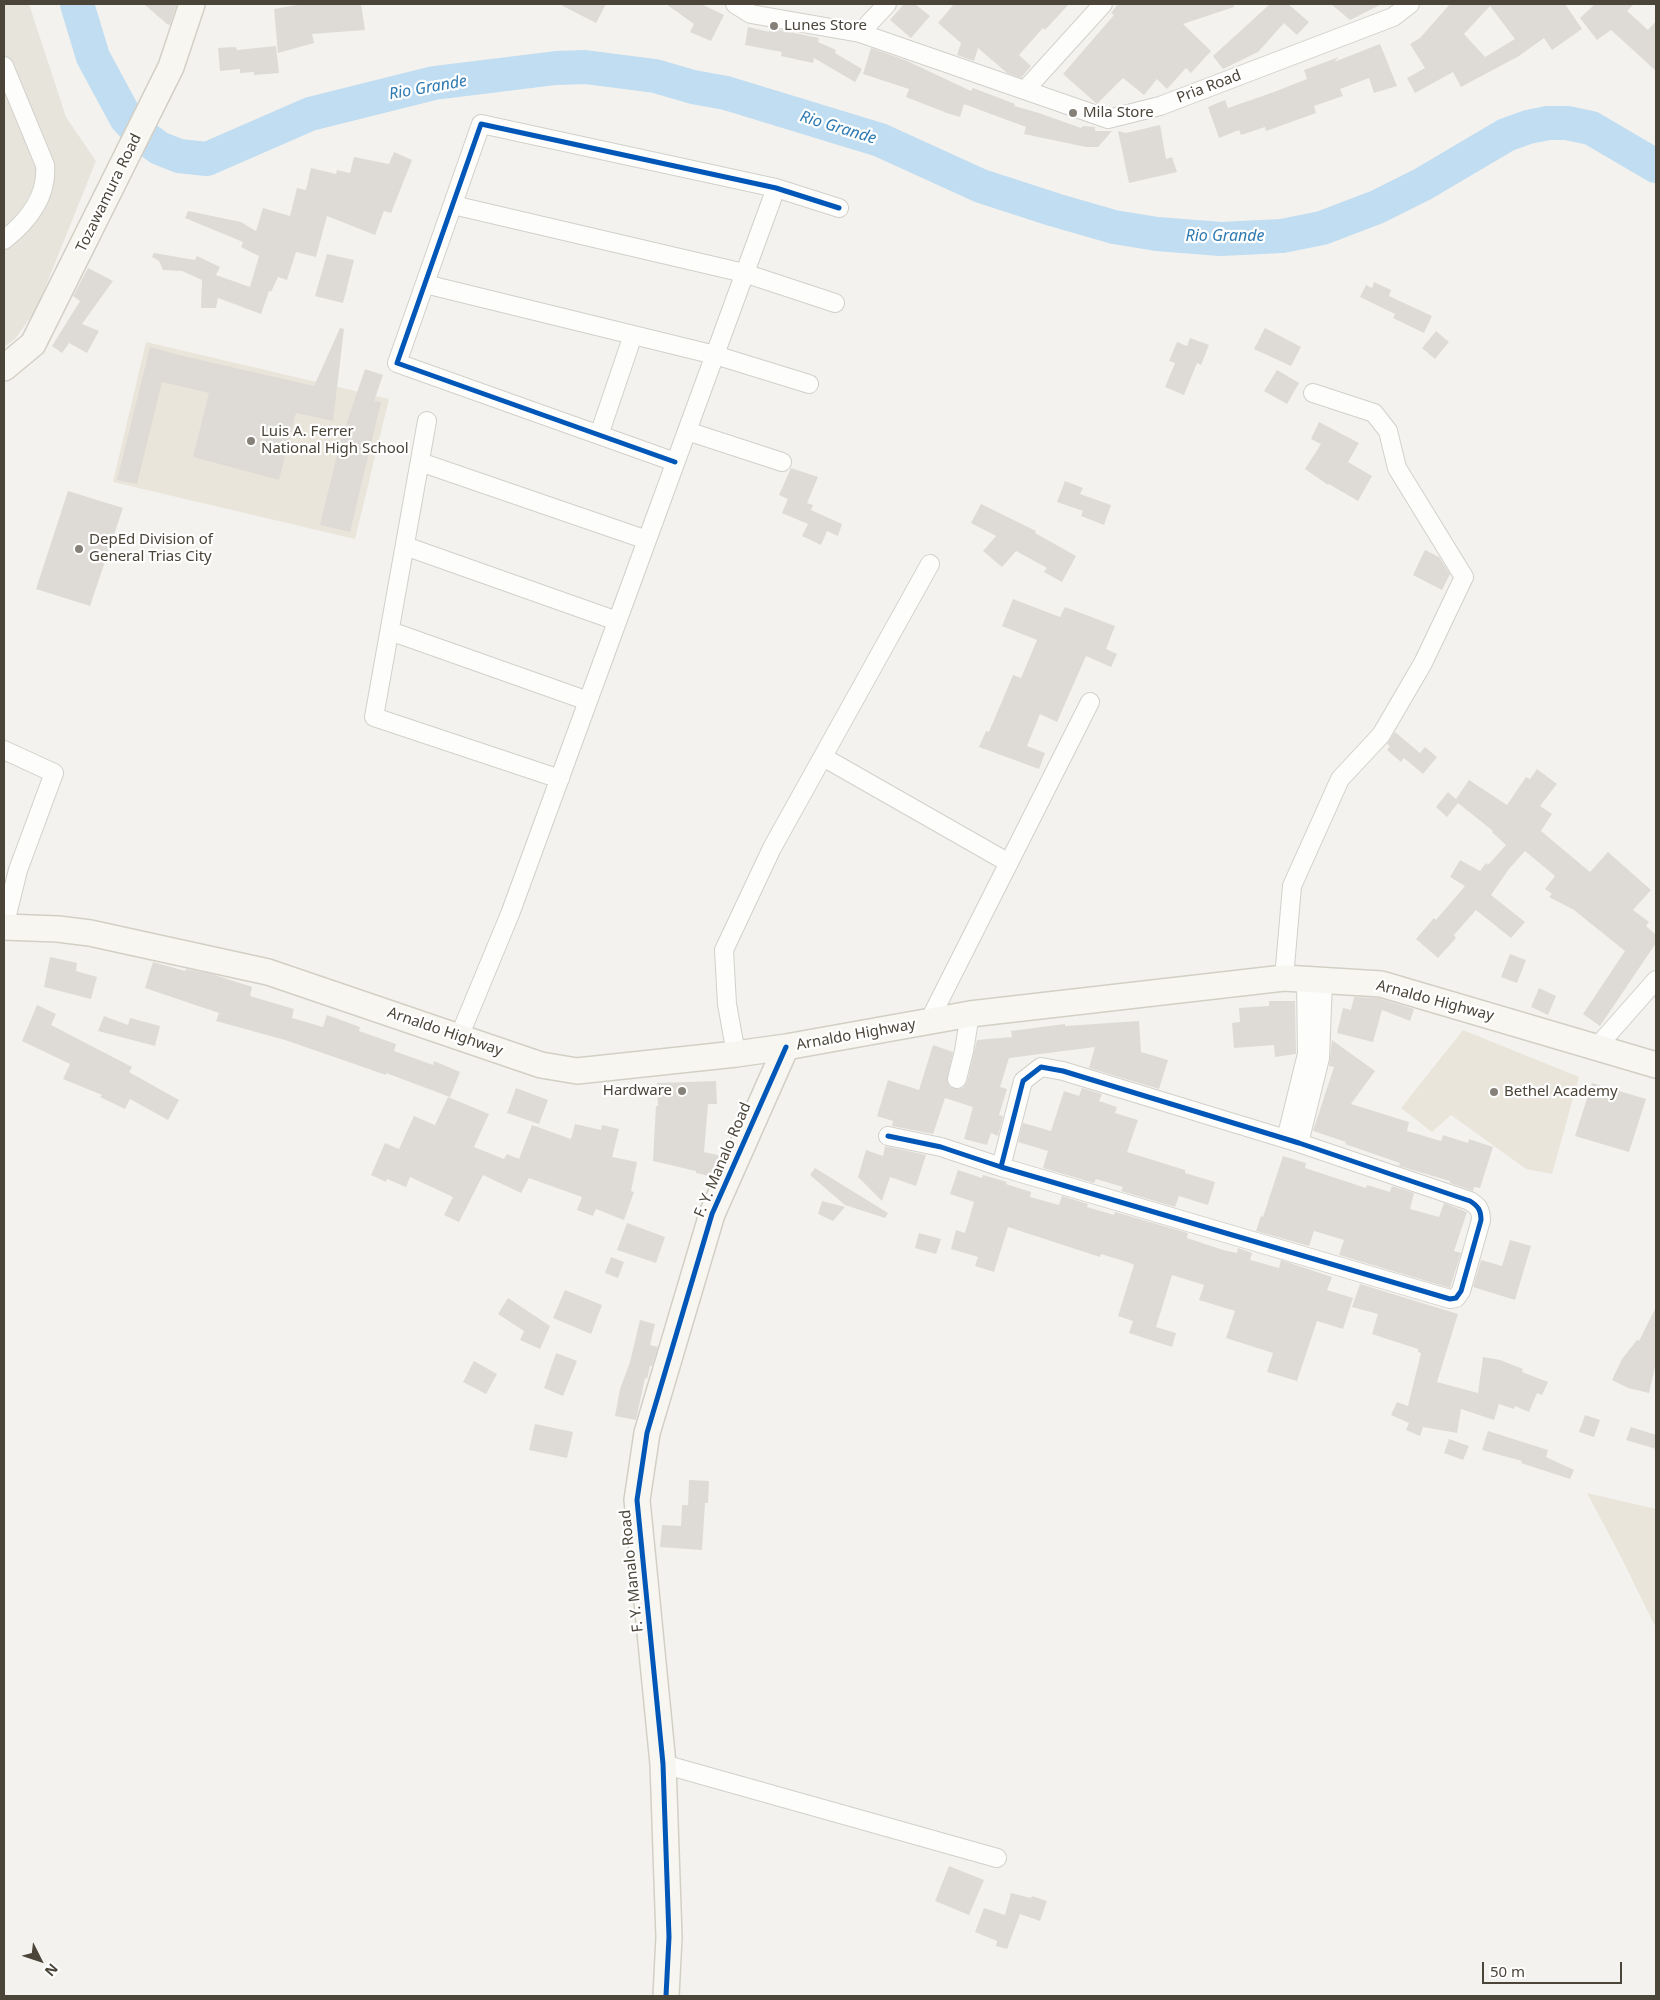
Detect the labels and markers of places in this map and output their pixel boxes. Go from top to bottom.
place label: Lunes Store [784,17,867,35]
marker: Lunes Store [768,20,780,32]
place label: Mila Store [1083,104,1154,122]
marker: Mila Store [1067,107,1079,119]
place label: Luis A. Ferrer National High School [261,423,409,458]
marker: Luis A. Ferrer National High School [245,435,257,447]
place label: DepEd Division of General Trias City [89,531,213,566]
marker: DepEd Division of General Trias City [73,543,85,555]
place label: Hardware [603,1082,672,1100]
place label: Bethel Academy [1504,1083,1618,1101]
marker: Hardware [676,1085,688,1097]
marker: Bethel Academy [1488,1086,1500,1098]

